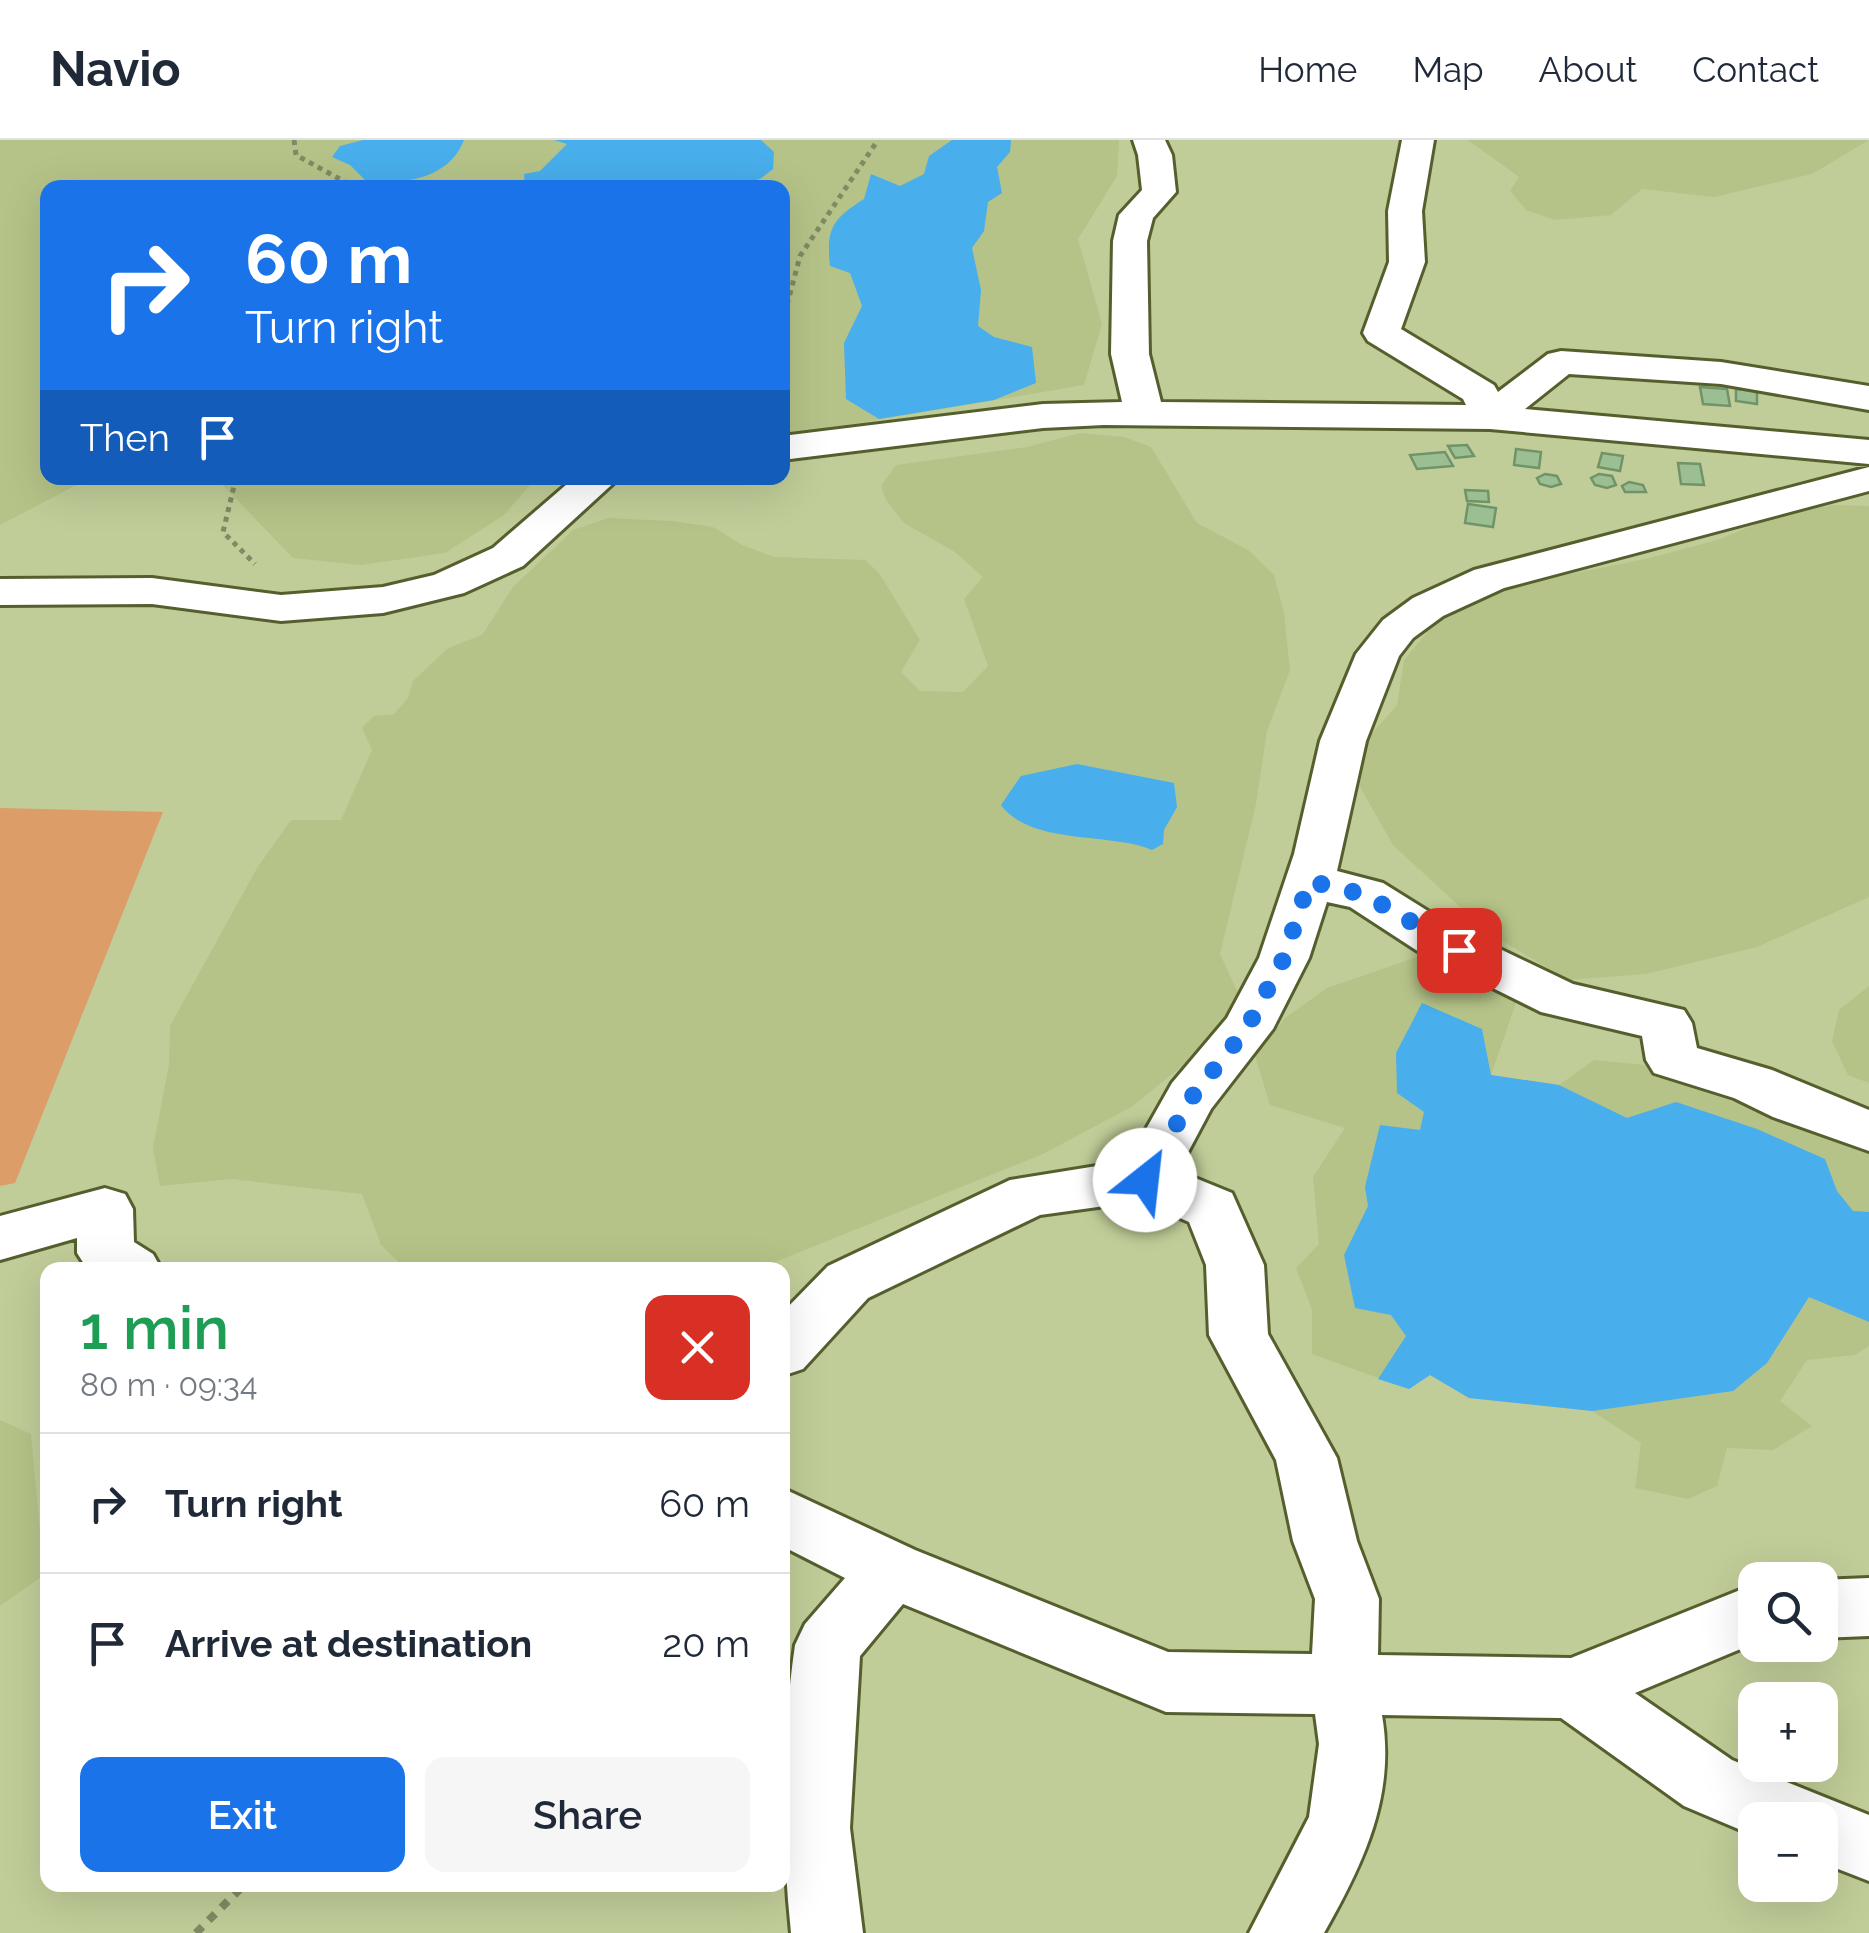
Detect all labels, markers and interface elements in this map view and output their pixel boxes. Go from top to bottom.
text: Navio [50,41,181,97]
text: Home [1258,49,1357,90]
text: Map [1412,49,1484,90]
text: About [1539,49,1637,90]
text: Contact [1692,49,1819,90]
text: 60 m [245,217,412,299]
icon: right [80,220,210,350]
text: Turn right [245,301,443,354]
icon: arrive [190,410,245,465]
text: Then [80,415,170,460]
pin [1417,908,1502,993]
icon: arrive [1432,923,1487,978]
position arrow [1093,1128,1197,1232]
text: 1 min [80,1293,229,1363]
button: close [645,1295,750,1400]
text: 80 m · 09:34 [80,1366,257,1403]
icon: right [80,1476,135,1531]
text: Turn right [165,1481,342,1526]
text: 60 m [659,1481,750,1526]
map controls [1738,1562,1838,1902]
button: search [1738,1562,1838,1662]
icon: arrive [80,1616,135,1671]
text: Arrive at destination [165,1621,532,1666]
text: 20 m [662,1621,750,1666]
button: + [1738,1682,1838,1782]
button: Exit [80,1757,405,1872]
button: Share [425,1757,750,1872]
button: − [1738,1802,1838,1902]

